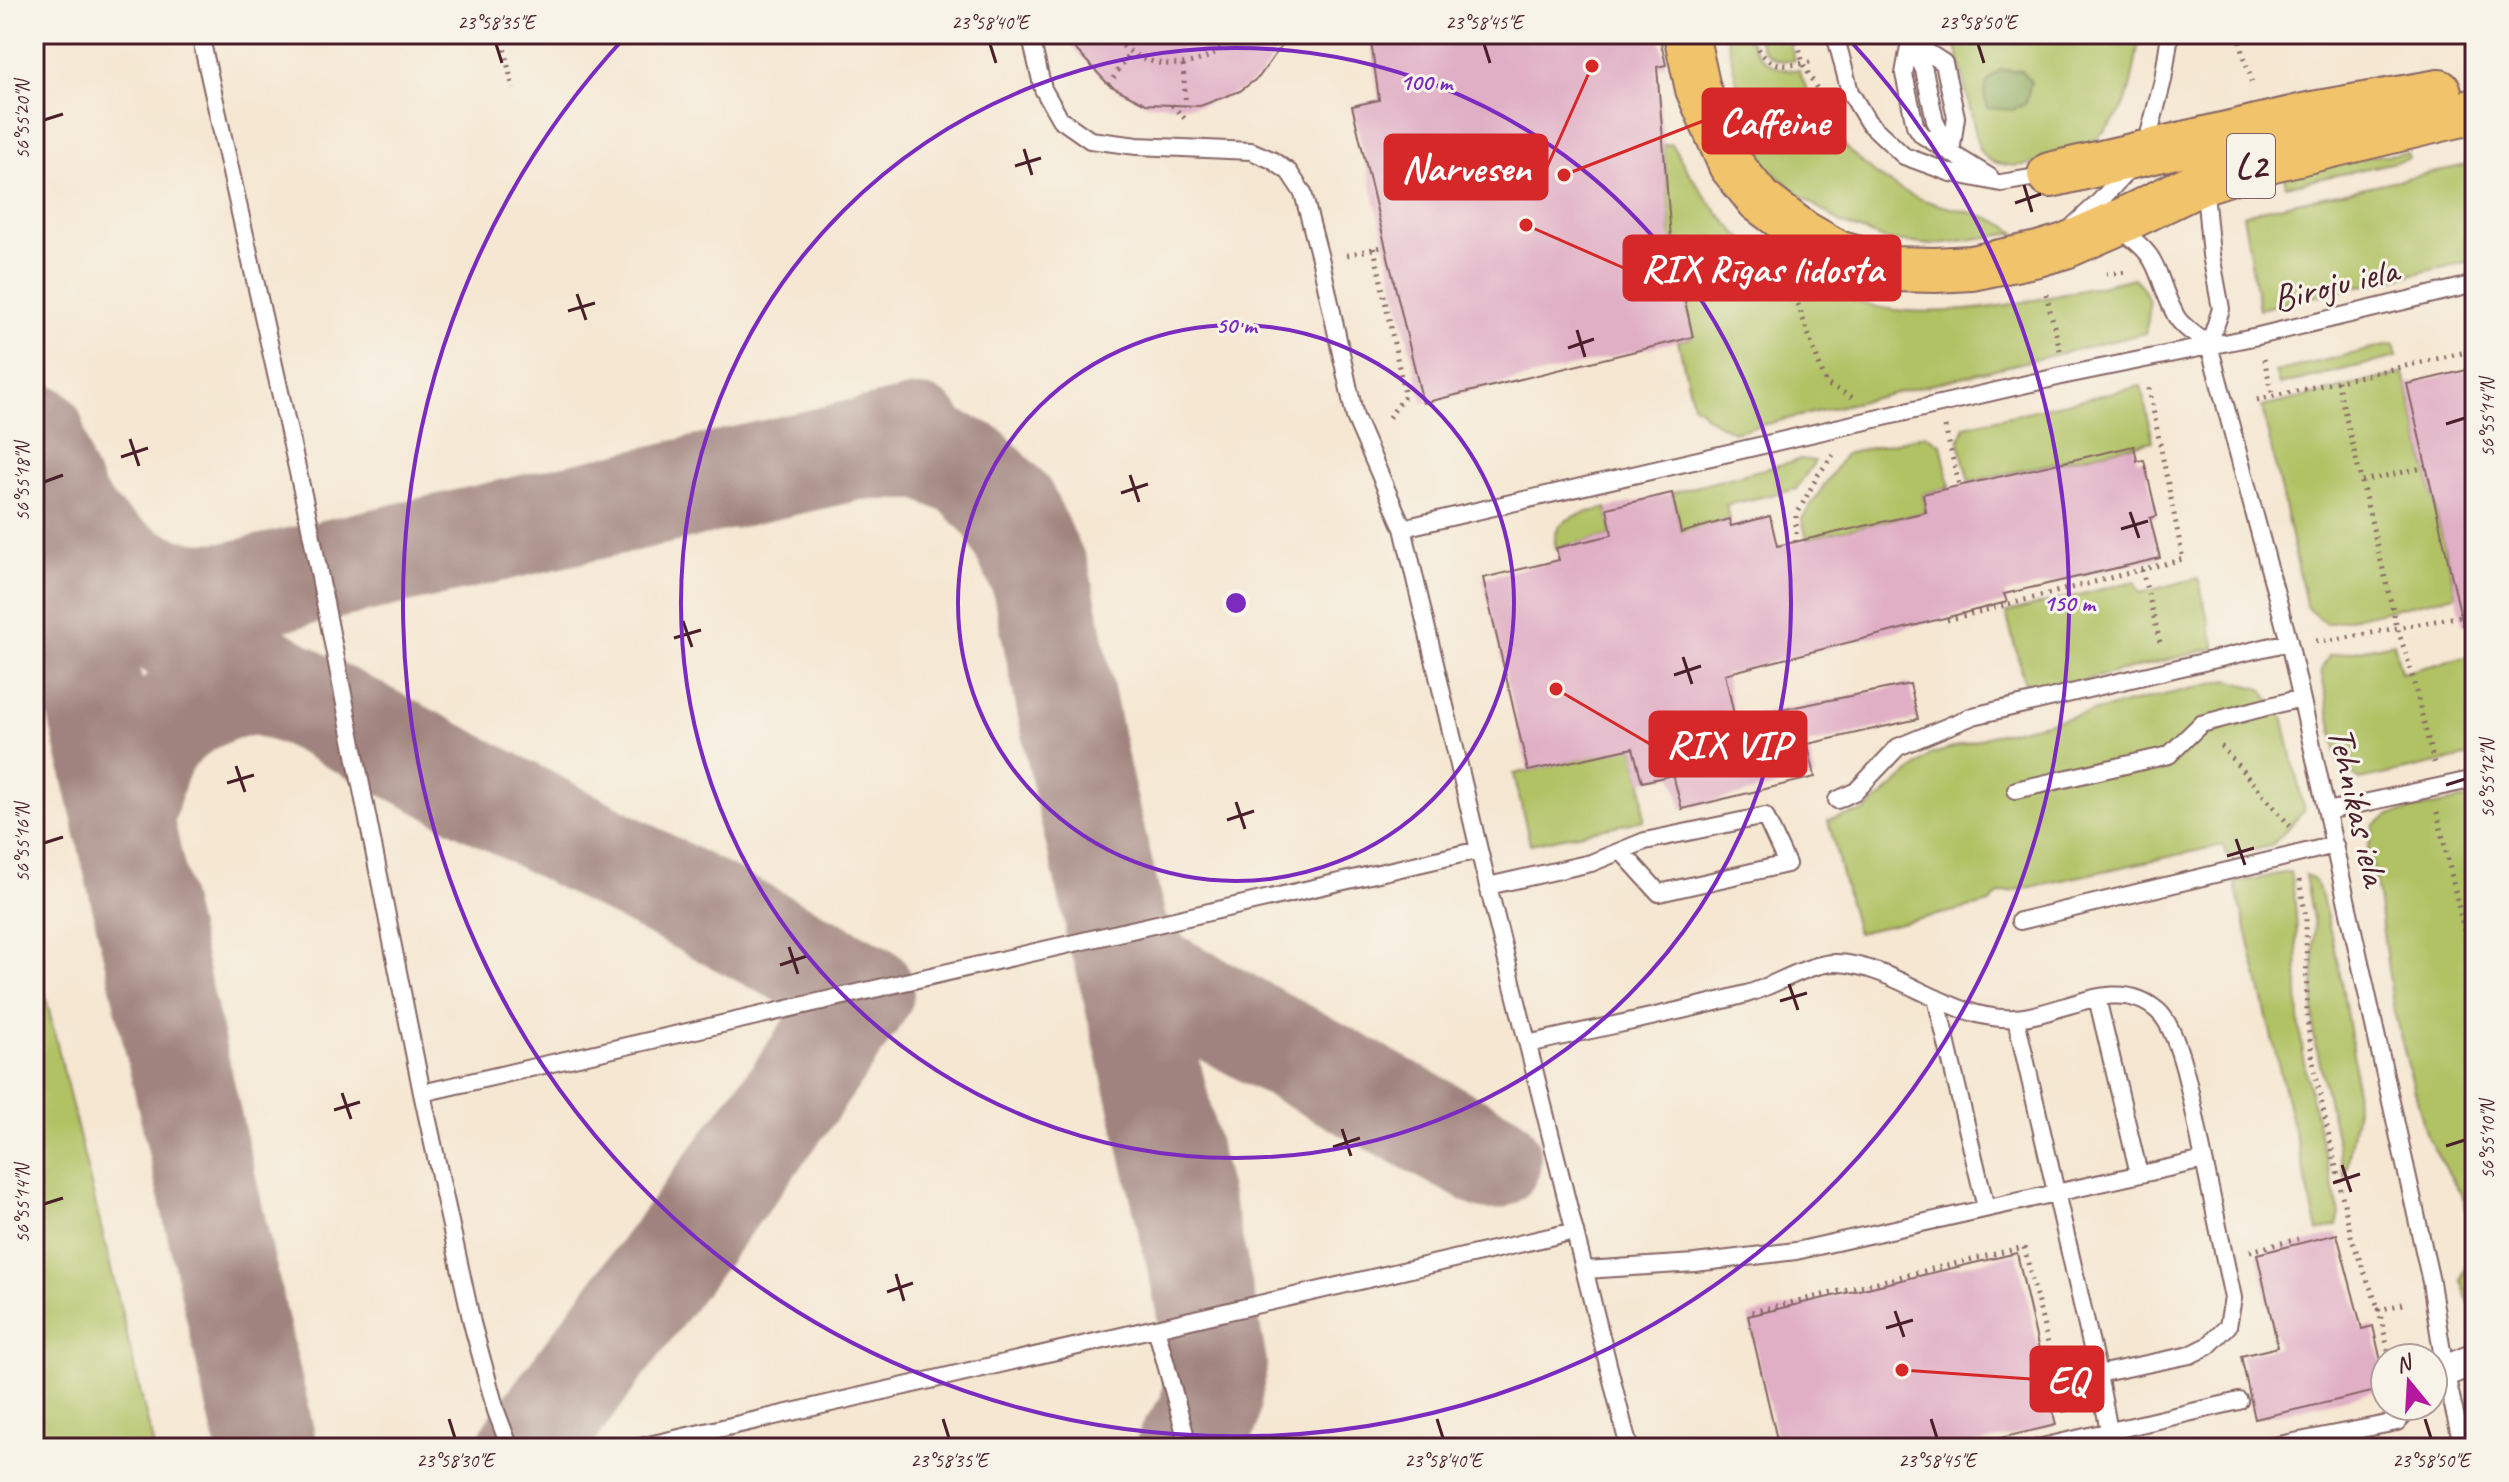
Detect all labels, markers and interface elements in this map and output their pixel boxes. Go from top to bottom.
text: 23°58'35"E [457,10,537,35]
text: 23°58'40"E [951,10,1031,35]
text: 23°58'45"E [1445,10,1525,35]
text: 23°58'50"E [1939,10,2019,35]
text: 100 m [1400,67,1454,97]
text: 56°55'20"N [10,78,35,159]
callout: Caffeine [1703,89,1845,153]
text: Caffeine [1719,97,1833,147]
road number: L2 [2227,134,2275,198]
callout: Narvesen [1385,135,1547,199]
text: Narvesen [1401,143,1532,193]
callout: RIX Rīgas lidosta [1624,236,1900,300]
text: RIX Rīgas lidosta [1641,244,1887,294]
street label: Biroju iela [2268,245,2406,322]
text: 50 m [1216,310,1259,340]
text: 56°55'14"N [2475,376,2500,457]
text: 56°55'18"N [10,440,35,521]
text: 150 m [2043,588,2097,618]
centre of rings [1222,589,1250,617]
callout: RIX VIP [1650,712,1806,776]
text: RIX VIP [1666,720,1796,770]
street label: Tehnikas iela [2317,722,2400,893]
text: 56°55'12"N [2475,737,2500,818]
text: 56°55'16"N [10,801,35,882]
text: 56°55'10"N [2475,1098,2500,1179]
text: 56°55'14"N [10,1162,35,1243]
north arrow [2369,1342,2449,1422]
callout: EQ [2031,1347,2103,1411]
text: N [2392,1347,2417,1379]
text: EQ [2047,1355,2092,1405]
text: 23°58'30"E [416,1448,496,1473]
text: 23°58'35"E [910,1448,990,1473]
text: 23°58'40"E [1404,1448,1484,1473]
text: 23°58'45"E [1898,1448,1978,1473]
text: 23°58'50"E [2392,1448,2472,1473]

